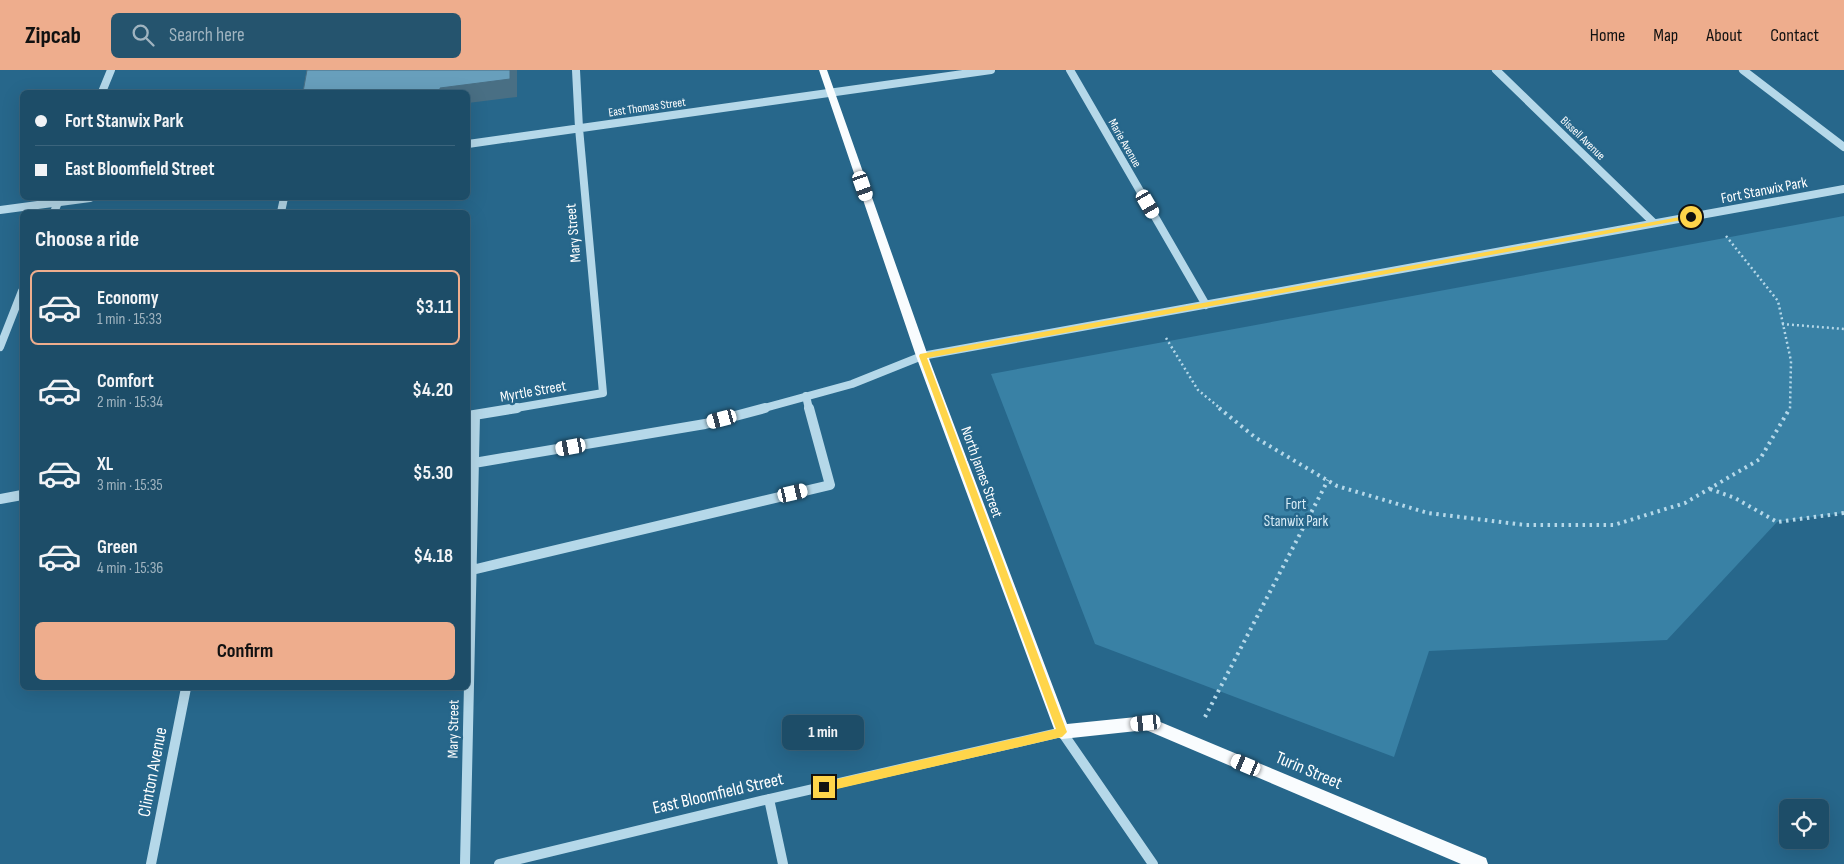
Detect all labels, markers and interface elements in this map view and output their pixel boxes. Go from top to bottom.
search box [111,13,461,58]
text: Zipcab [25,21,81,50]
icon: search [129,21,157,49]
text: Search here [169,24,245,47]
text: Home [1590,25,1625,46]
text: Map [1653,25,1678,46]
text: About [1706,25,1742,46]
text: Contact [1770,25,1819,46]
street label: East Thomas Street [607,95,687,120]
text: Fort Stanwix Park [65,110,184,133]
street label: Bissell Avenue [1557,113,1608,164]
street label: Marie Avenue [1105,116,1145,170]
text: East Bloomfield Street [65,158,214,181]
car [851,169,874,203]
street label: Fort Stanwix Park [1719,173,1809,208]
car [1134,187,1161,221]
street label: Mary Street [561,202,586,263]
route start [1680,206,1702,228]
text: Choose a ride [35,226,139,253]
icon: car [37,285,82,330]
text: Economy [97,287,159,310]
text: $3.11 [415,296,453,319]
text: 1 min · 15:33 [97,310,162,329]
icon: car [37,368,82,413]
text: Comfort [97,370,154,393]
street label: Myrtle Street [499,376,568,407]
text: $4.20 [412,379,453,402]
text: 2 min · 15:34 [97,393,163,412]
car [705,408,738,430]
street label: North James Street [956,424,1007,521]
car [554,437,587,457]
icon: car [37,451,82,496]
text: XL [97,453,113,476]
text: $5.30 [413,462,453,485]
text: 3 min · 15:35 [97,476,163,495]
car [776,482,809,504]
park label: Fort Stanwix Park [1264,495,1328,531]
icon: car [37,534,82,579]
text: Green [97,536,137,559]
text: $4.18 [414,545,453,568]
text: 4 min · 15:36 [97,559,163,578]
button: Confirm [35,622,455,680]
street label: Mary Street [443,699,464,759]
callout: 1 min [783,714,865,750]
car [1130,714,1161,732]
text: 1 min [808,723,838,742]
street label: Clinton Avenue [133,725,171,819]
street label: Turin Street [1272,747,1346,794]
car [1229,752,1262,778]
street label: East Bloomfield Street [651,768,786,819]
route end [813,776,835,798]
map controls [1779,799,1829,849]
button: locate [1779,799,1829,849]

